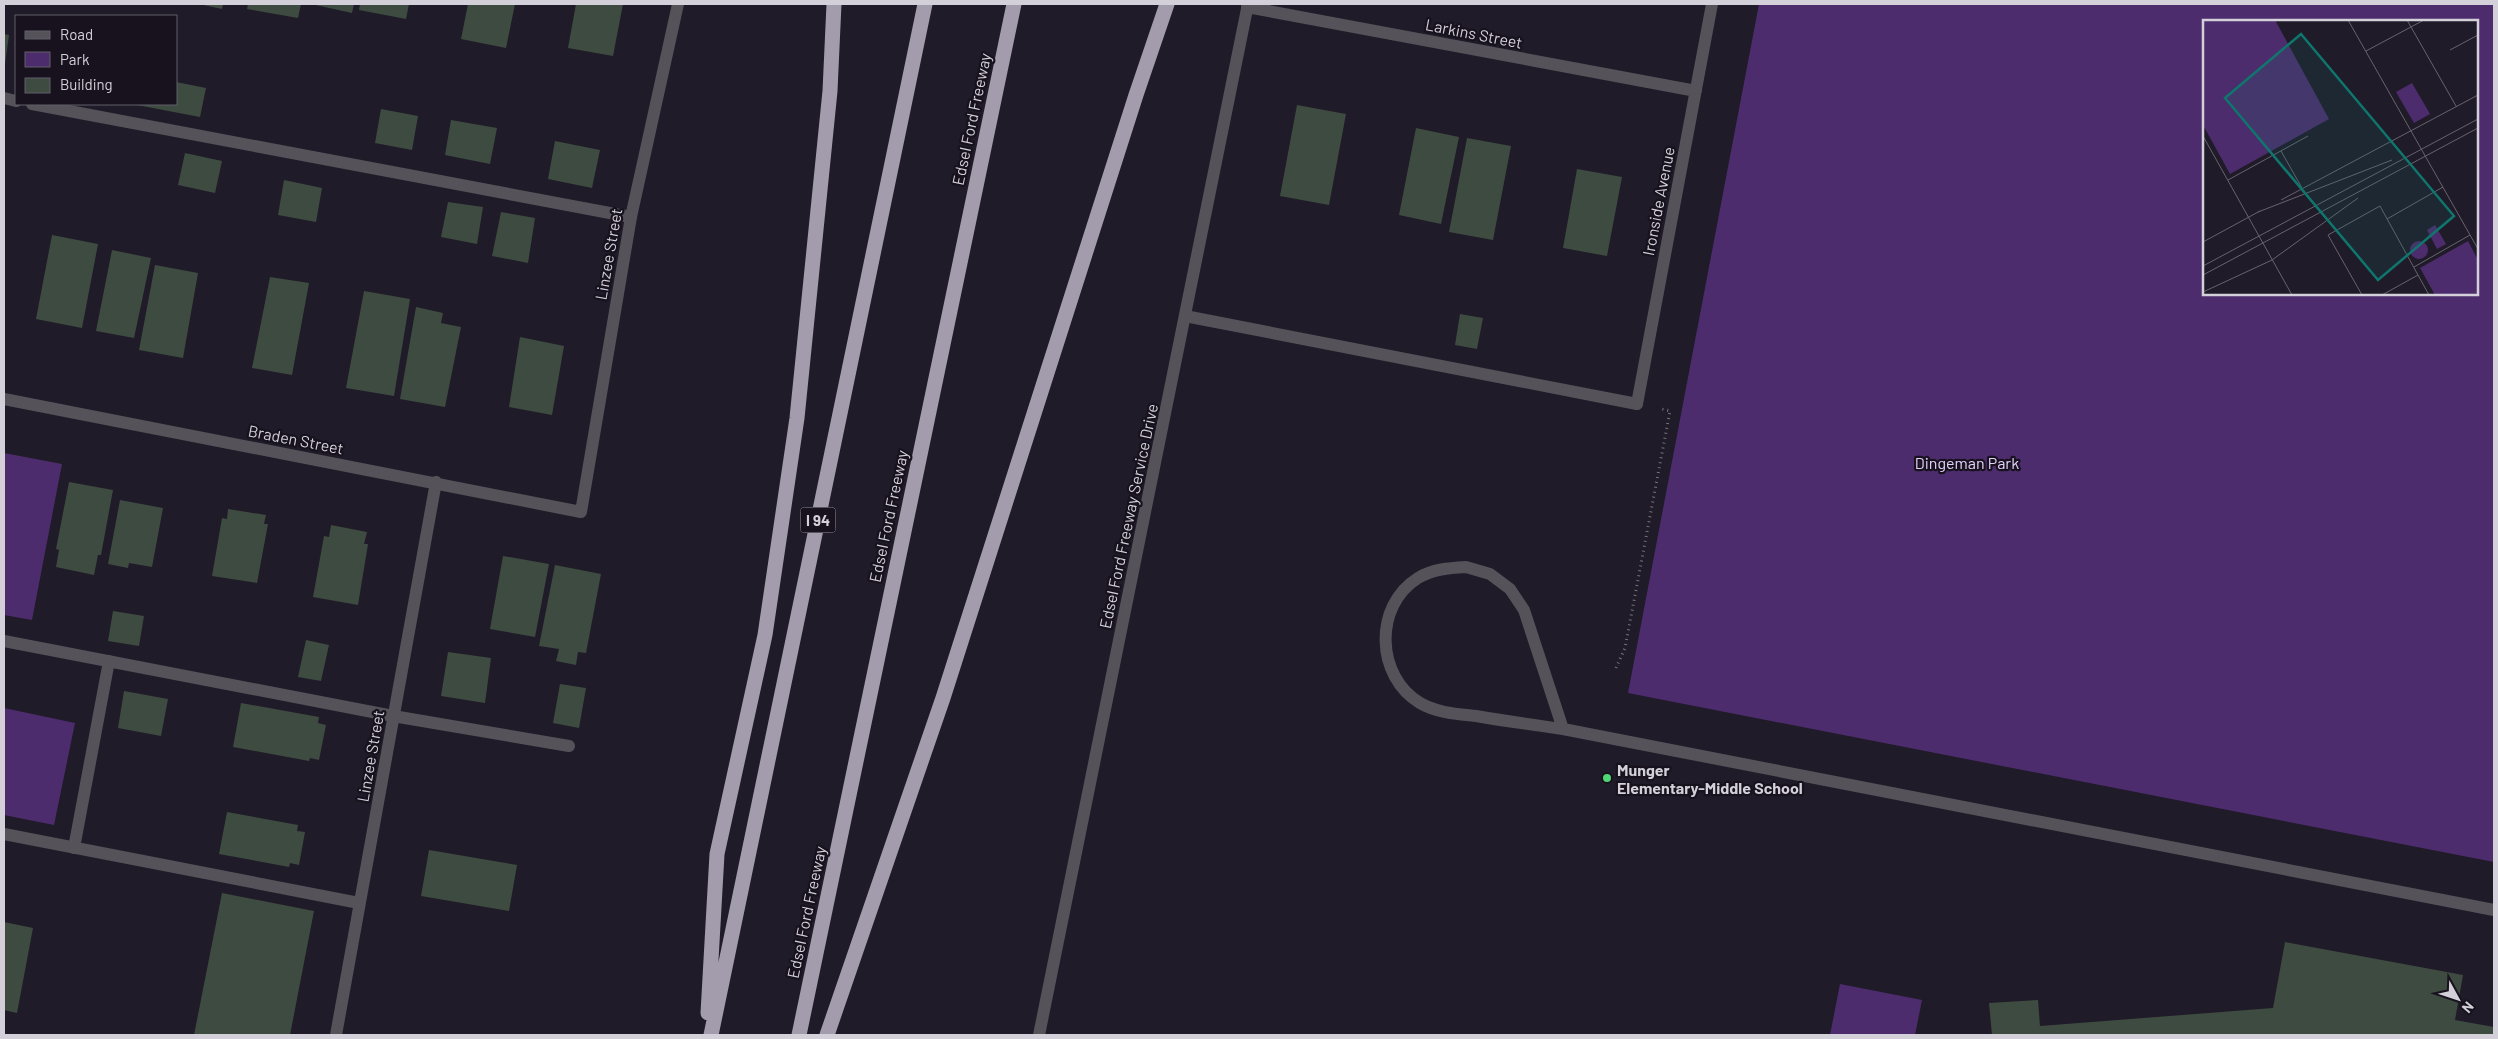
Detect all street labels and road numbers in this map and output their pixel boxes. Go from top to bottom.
street label: Larkins Street [1424,14,1524,52]
street label: Edsel Ford Freeway [948,51,994,187]
street label: Ironside Avenue [1638,145,1678,257]
street label: Linzee Street [591,207,625,301]
street label: Edsel Ford Freeway Service Drive [1095,402,1161,630]
street label: Braden Street [247,420,345,458]
street label: Edsel Ford Freeway [865,448,911,584]
road number: I 94 [800,508,836,532]
street label: Linzee Street [353,709,387,803]
street label: Edsel Ford Freeway [783,844,829,980]

